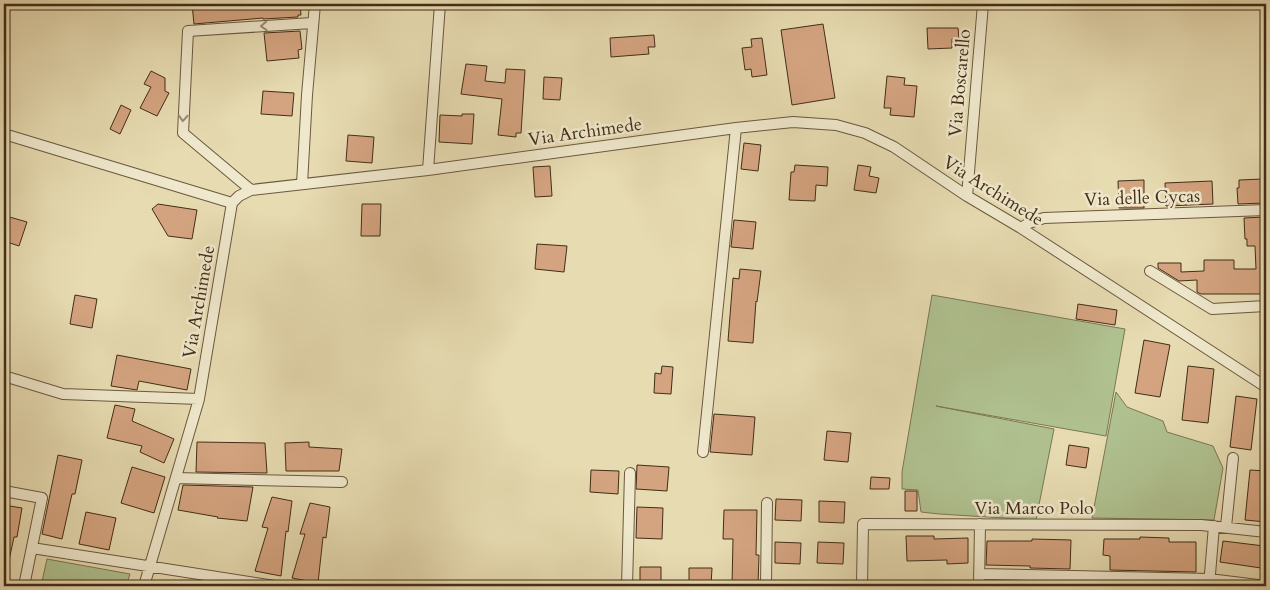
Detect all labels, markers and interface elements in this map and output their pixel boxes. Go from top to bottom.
one-way arrow [260,21,268,32]
street label: Via Boscarello [943,28,977,138]
street label: Via Archimede [527,112,643,152]
one-way arrow [178,114,189,122]
street label: Via Archimede [938,150,1048,232]
street label: Via delle Cycas [1084,183,1200,213]
street label: Via Archimede [177,243,221,361]
street label: Via Marco Polo [974,496,1094,521]

